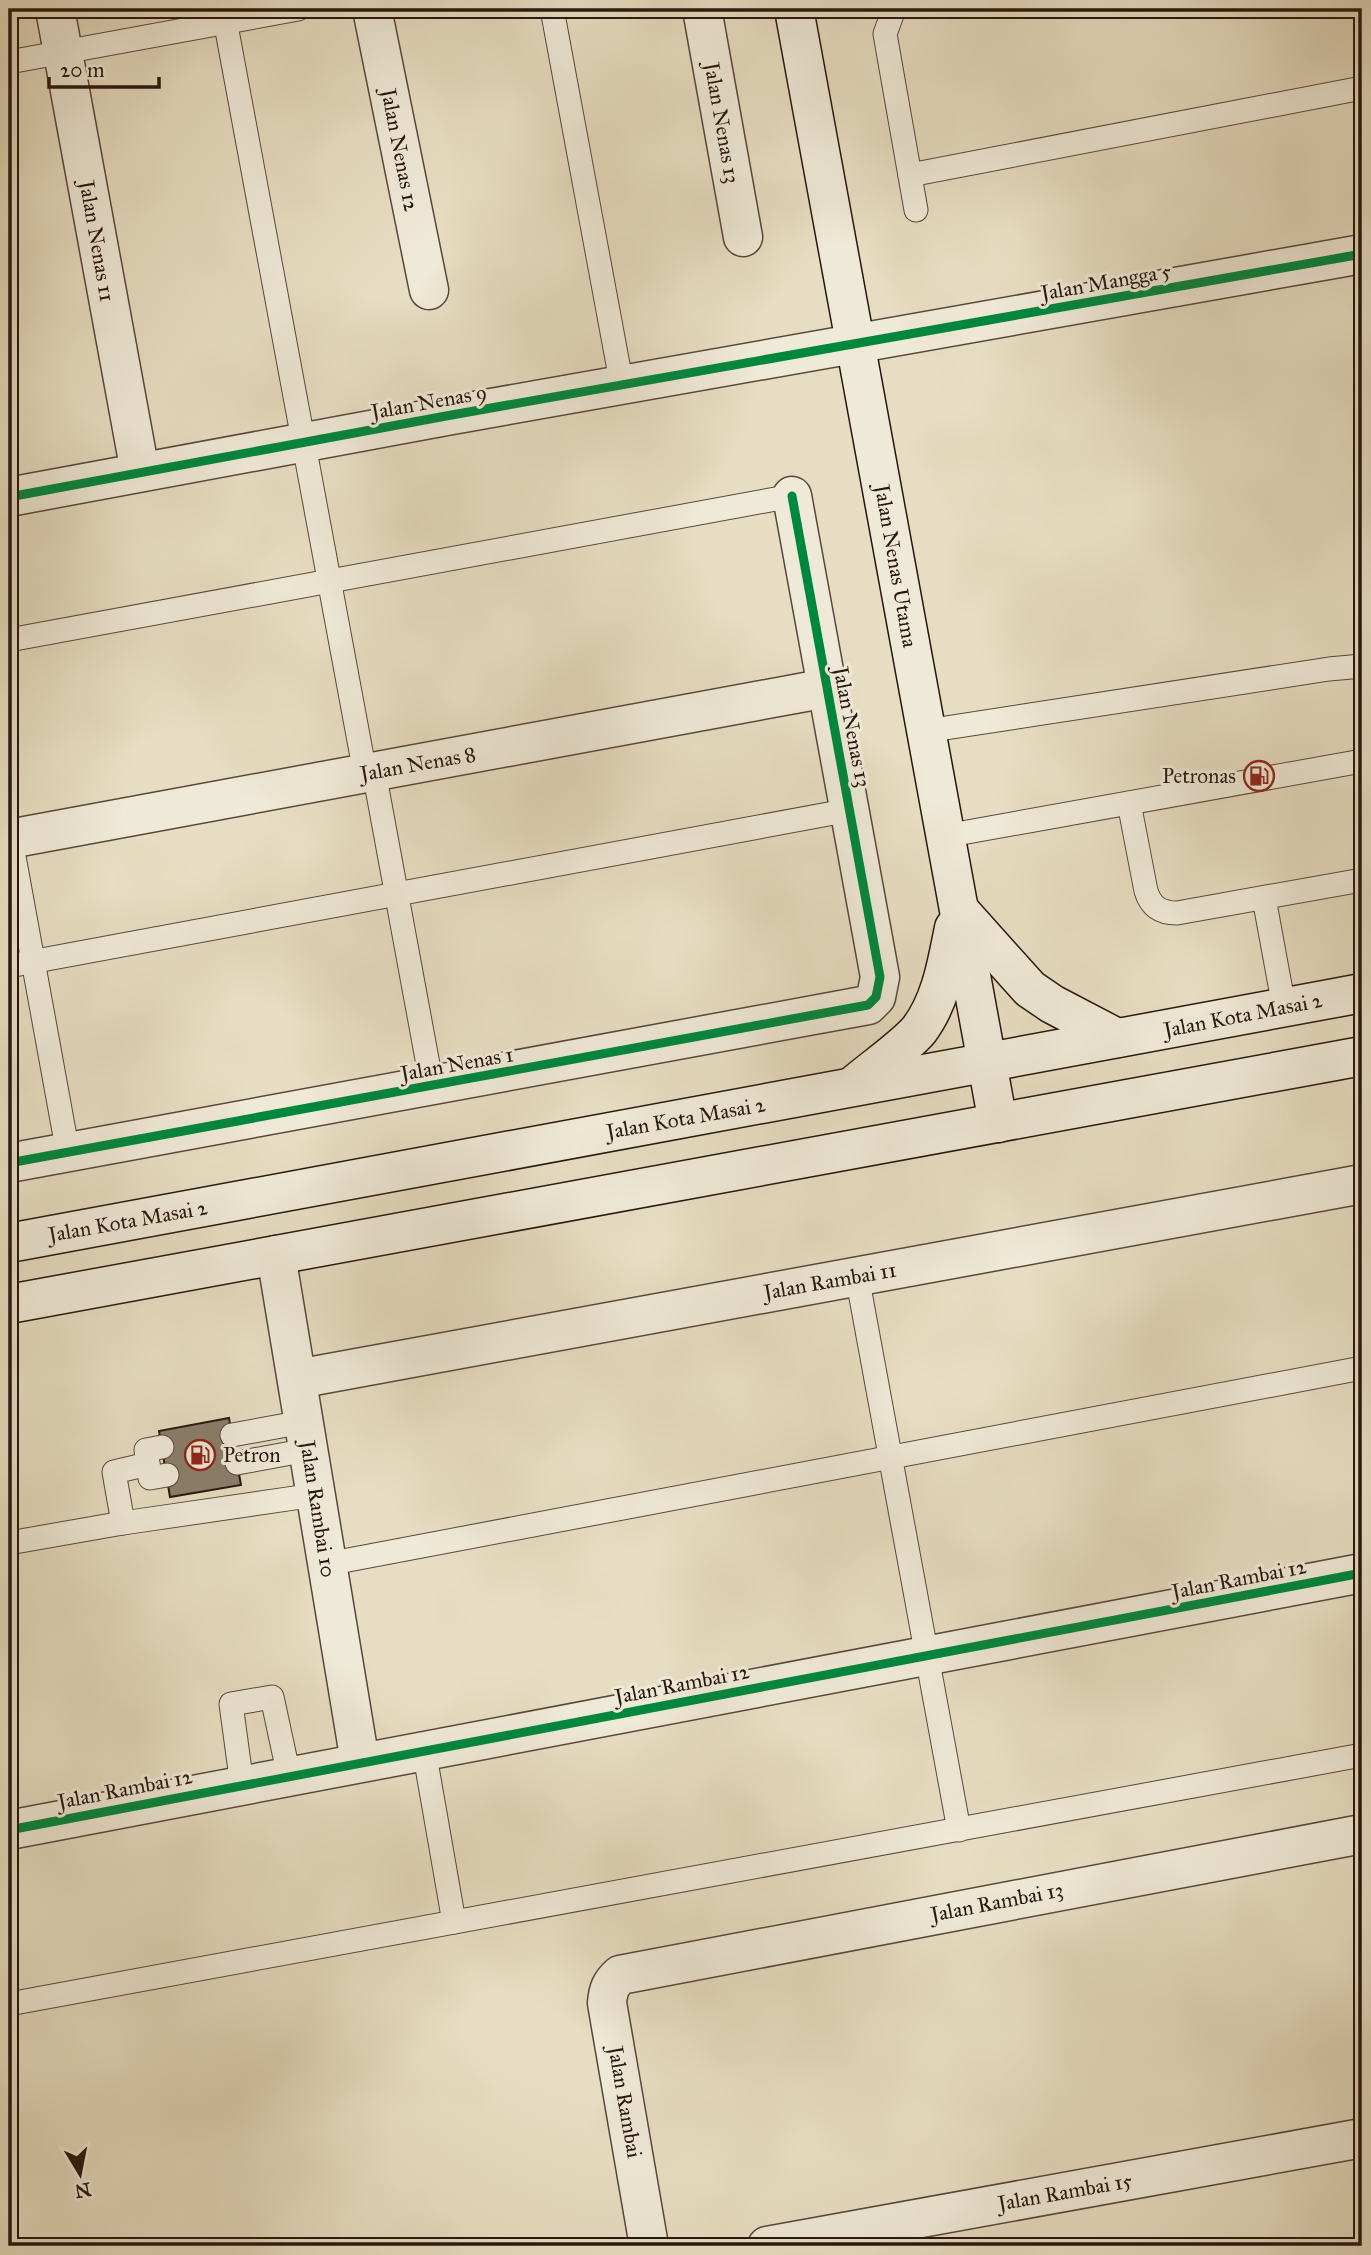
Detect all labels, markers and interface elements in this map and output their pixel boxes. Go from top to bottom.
scale bar [49,46,159,90]
text: 20 m [60,57,105,83]
street label: Jalan Nenas 13 [698,58,745,186]
street label: Jalan Nenas 12 [375,84,425,214]
street label: Jalan Nenas 11 [73,176,120,304]
street label: Jalan Mangga 5 [1037,258,1173,307]
street label: Jalan Nenas 9 [367,379,489,425]
street label: Jalan Nenas Utama [869,481,923,650]
street label: Jalan Nenas 13 [827,662,876,790]
street label: Jalan Nenas 8 [356,741,478,787]
fuel station icon: Petronas [1242,759,1276,793]
place label: Petronas [1162,763,1236,789]
street label: Jalan Kota Masai 2 [1159,987,1325,1044]
street label: Jalan Nenas 1 [397,1041,515,1087]
street label: Jalan Kota Masai 2 [602,1091,768,1145]
street label: Jalan Kota Masai 2 [44,1194,210,1248]
street label: Jalan Rambai 11 [760,1257,898,1306]
street label: Jalan Rambai 10 [294,1437,342,1579]
fuel station icon: Petron [183,1438,217,1472]
place label: Petron [223,1442,281,1468]
street label: Jalan Rambai 12 [1168,1553,1309,1605]
street label: Jalan Rambai 12 [611,1658,752,1710]
street label: Jalan Rambai 12 [54,1763,195,1815]
street label: Jalan Rambai 13 [927,1876,1066,1928]
street label: Jalan Rambai [602,2042,648,2160]
north arrow [46,2140,116,2210]
street label: Jalan Rambai 15 [994,2167,1134,2217]
text: N [73,2178,93,2203]

